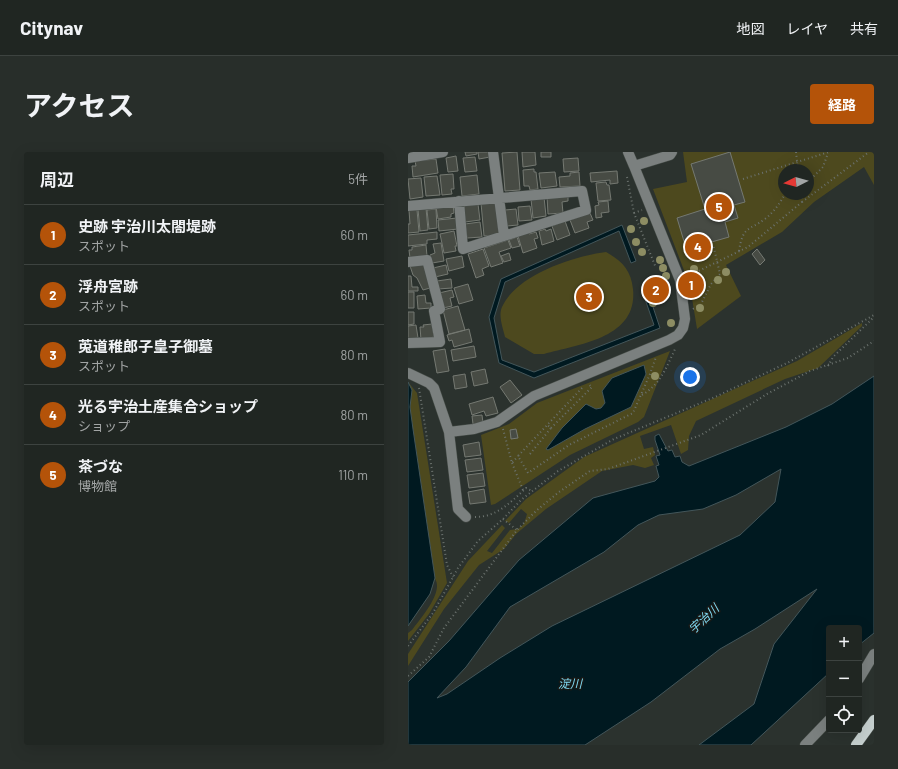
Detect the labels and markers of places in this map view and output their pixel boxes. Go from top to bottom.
pin: 5 [706,192,732,222]
pin: 4 [685,232,711,262]
pin: 1 [678,270,704,300]
pin: 2 [643,275,669,305]
pin: 3 [576,282,602,312]

